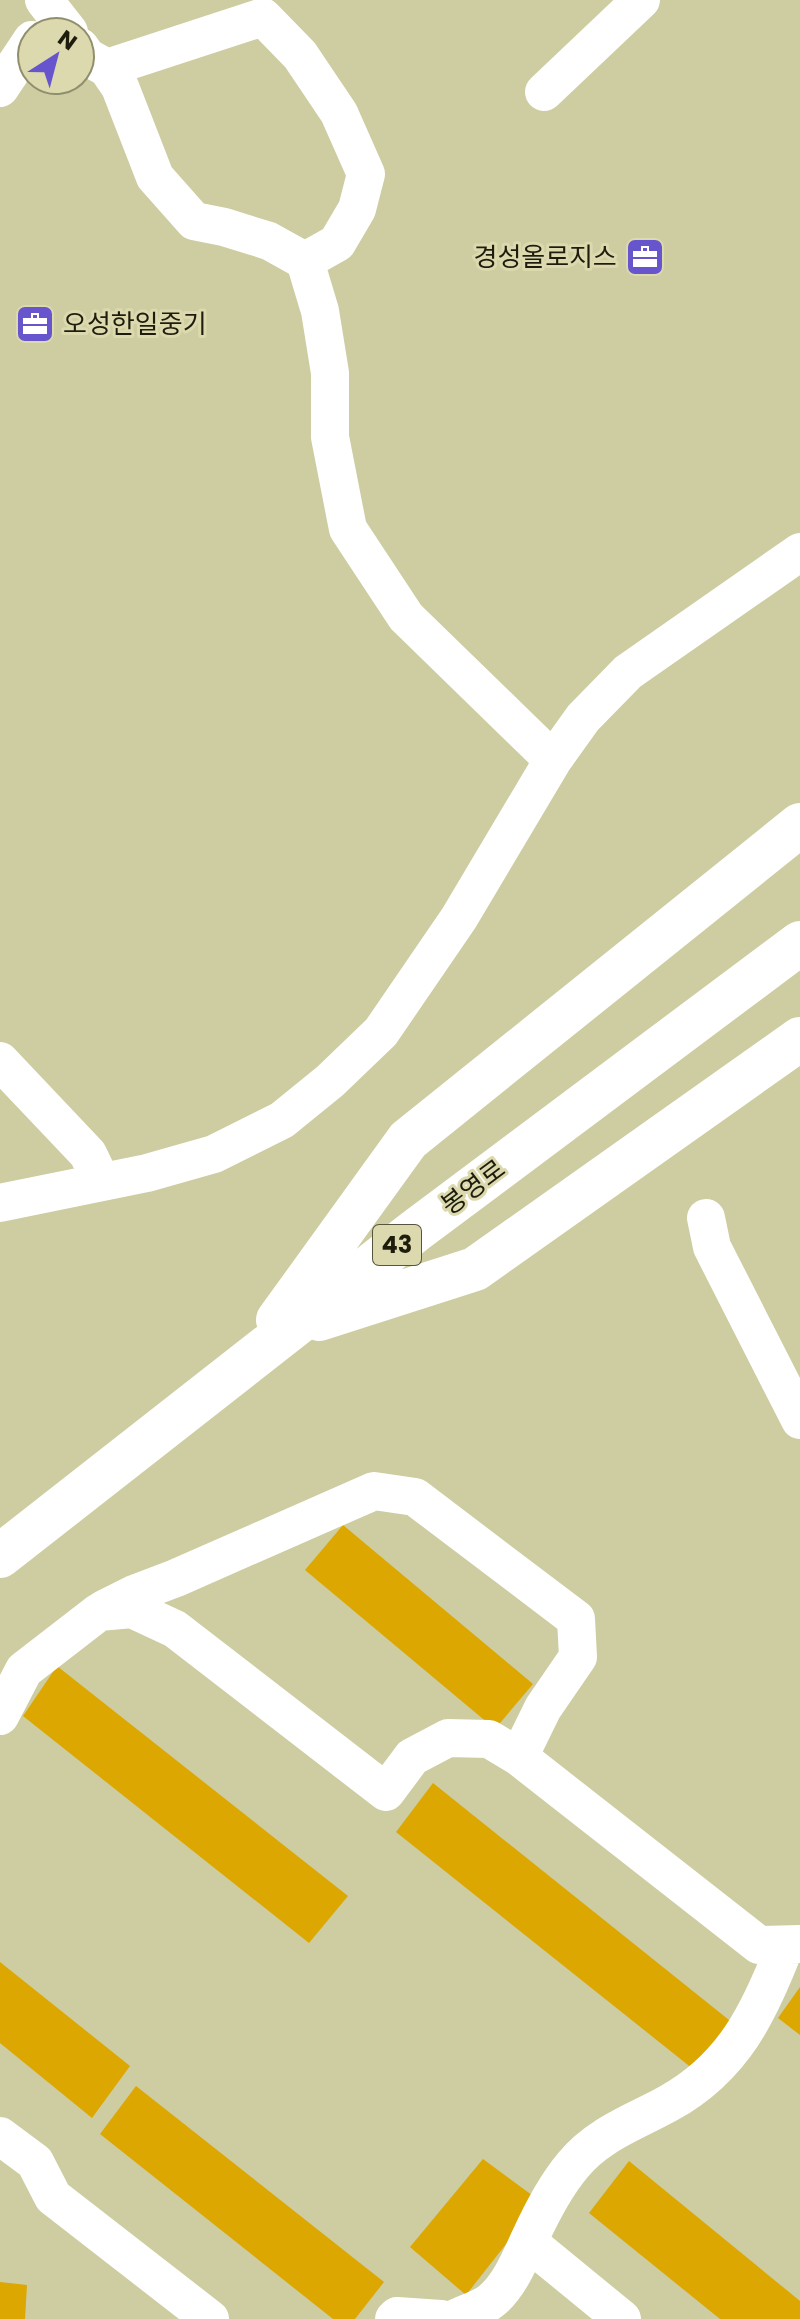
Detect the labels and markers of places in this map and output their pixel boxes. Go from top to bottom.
office icon: 경성올로지스 [624,236,666,278]
place label: 경성올로지스 [473,239,617,275]
office icon: 오성한일중기 [14,303,56,345]
place label: 오성한일중기 [63,306,207,342]

